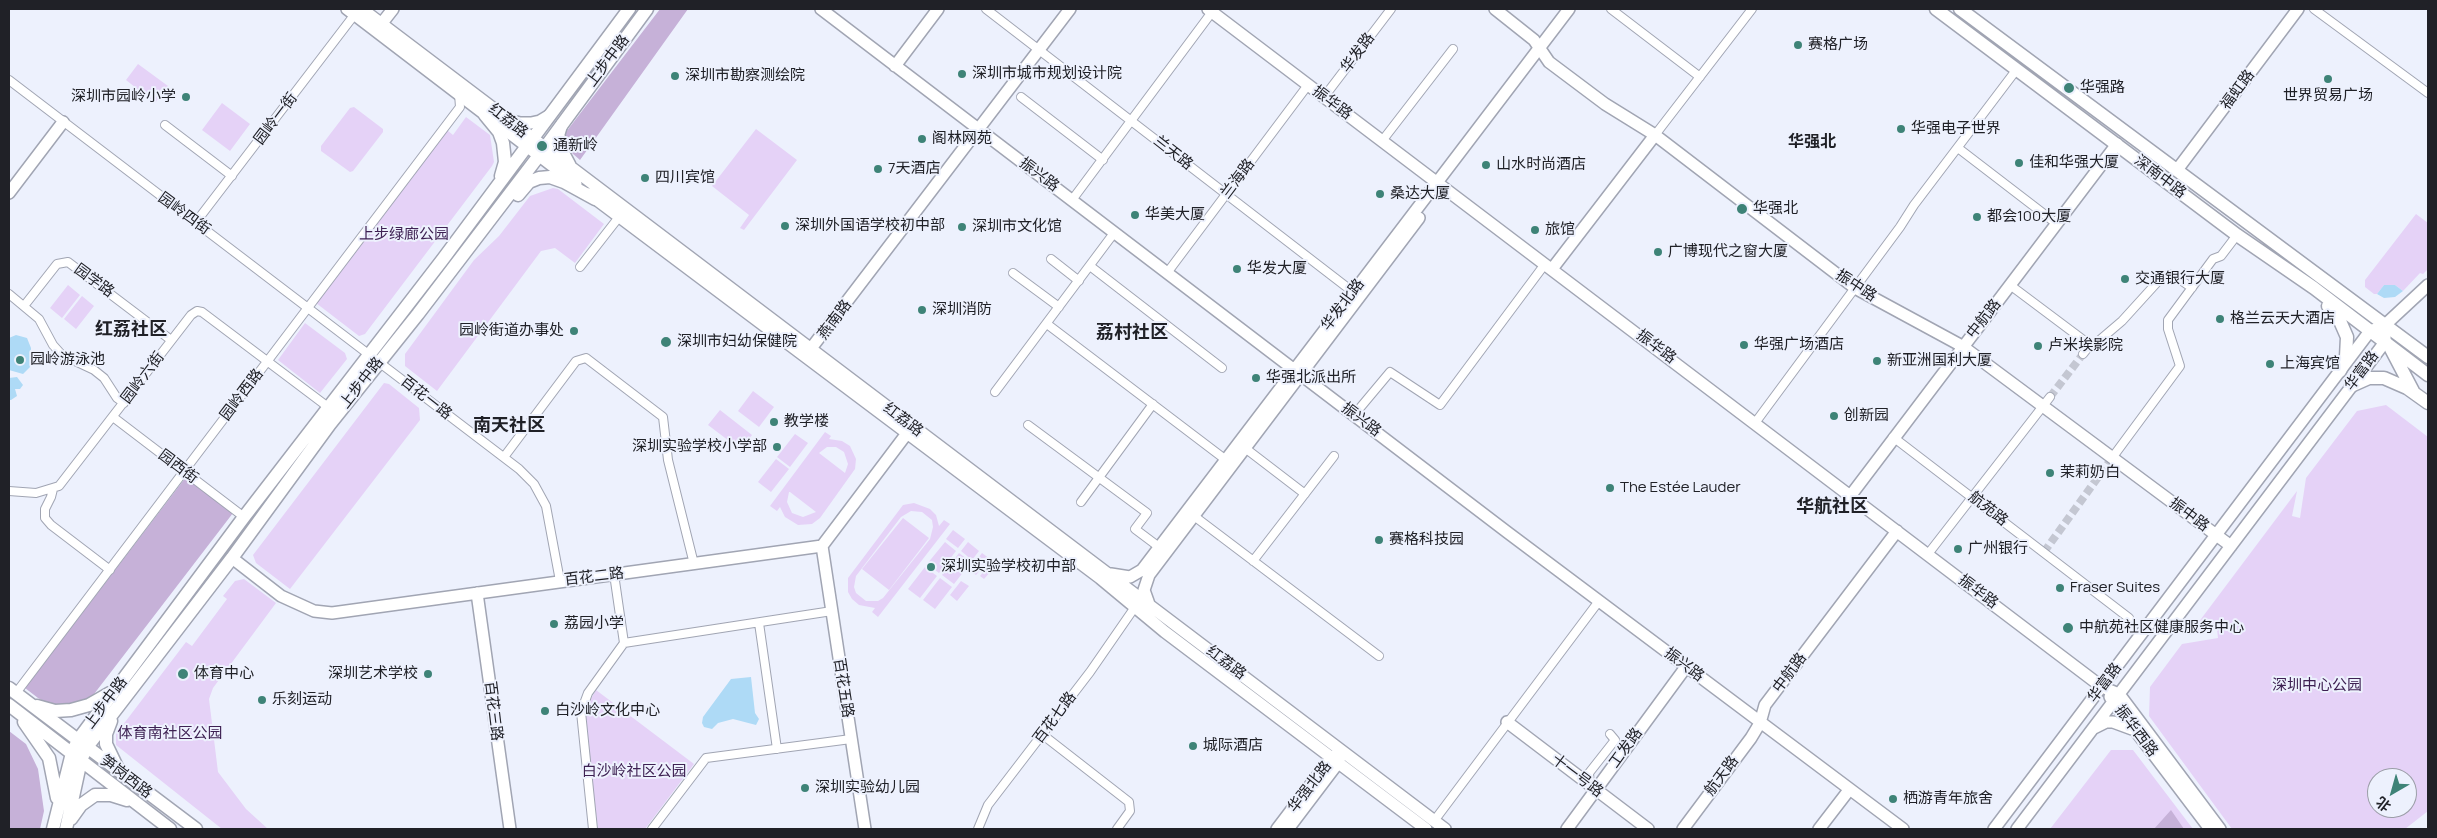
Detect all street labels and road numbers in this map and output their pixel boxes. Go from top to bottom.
street label: 华发路 [1337,30,1379,76]
street label: 上步中路 [583,32,633,90]
street label: 福虹路 [2217,67,2259,113]
street label: 振华路 [1309,82,1355,124]
street label: 园岭一街 [251,90,301,148]
street label: 红荔路 [485,100,531,142]
street label: 兰天路 [1150,132,1196,174]
street label: 深南中路 [2131,152,2189,202]
street label: 振兴路 [1016,154,1062,196]
street label: 兰海路 [1217,156,1259,202]
street label: 园岭四街 [154,189,214,239]
street label: 园学路 [71,260,117,302]
street label: 振中路 [1832,266,1880,306]
street label: 华发北路 [1318,276,1368,334]
street label: 中航路 [1963,296,2005,342]
street label: 燕南路 [814,297,856,343]
street label: 振华路 [1633,326,1679,368]
street label: 华富路 [2341,348,2383,394]
street label: 园岭六街 [118,349,168,407]
street label: 上步中路 [336,354,388,412]
street label: 园岭西路 [217,366,267,424]
street label: 百花一路 [397,372,455,424]
street label: 红荔路 [880,399,926,441]
street label: 振兴路 [1338,399,1384,441]
street label: 园西街 [155,446,201,488]
street label: 航苑路 [1965,488,2011,530]
street label: 振中路 [2166,494,2212,536]
street label: 百花二路 [563,564,625,590]
street label: 振华路 [1955,571,2001,613]
street label: 红荔路 [1203,642,1249,684]
street label: 振兴路 [1661,644,1707,686]
street label: 中航路 [1769,650,1811,696]
street label: 百花五路 [829,657,857,719]
street label: 华富路 [2084,660,2126,706]
street label: 上步中路 [81,674,131,732]
street label: 百花三路 [480,680,506,742]
street label: 百花七路 [1030,689,1080,747]
street label: 振华西路 [2111,702,2161,760]
street label: 工发路 [1605,725,1647,771]
street label: 十一号路 [1548,751,1606,801]
street label: 笋岗西路 [97,752,155,802]
street label: 航天路 [1701,753,1743,799]
street label: 华强北路 [1284,758,1336,816]

